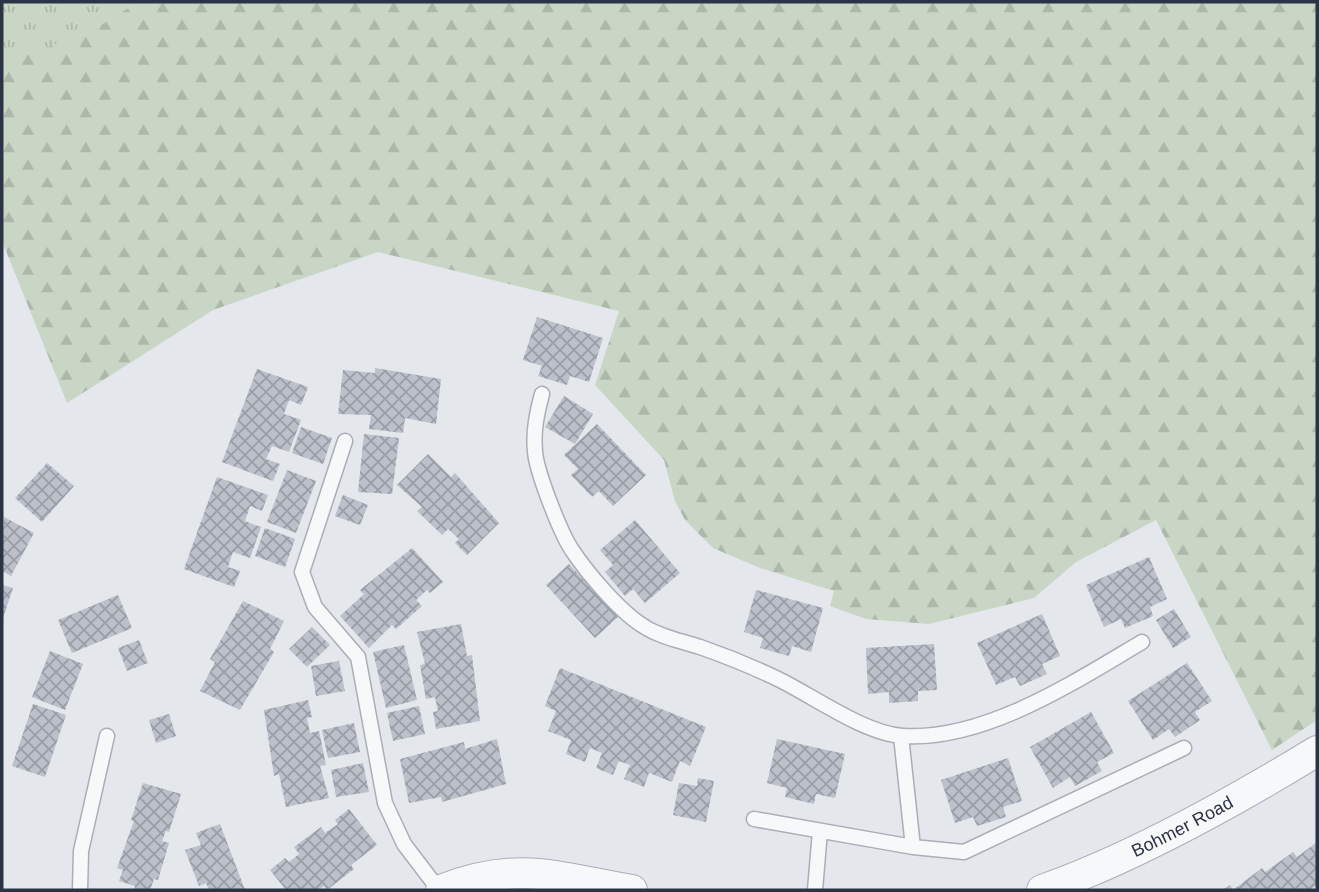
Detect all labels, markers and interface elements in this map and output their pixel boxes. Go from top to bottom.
street label: Bohmer Road [1128,792,1236,861]

